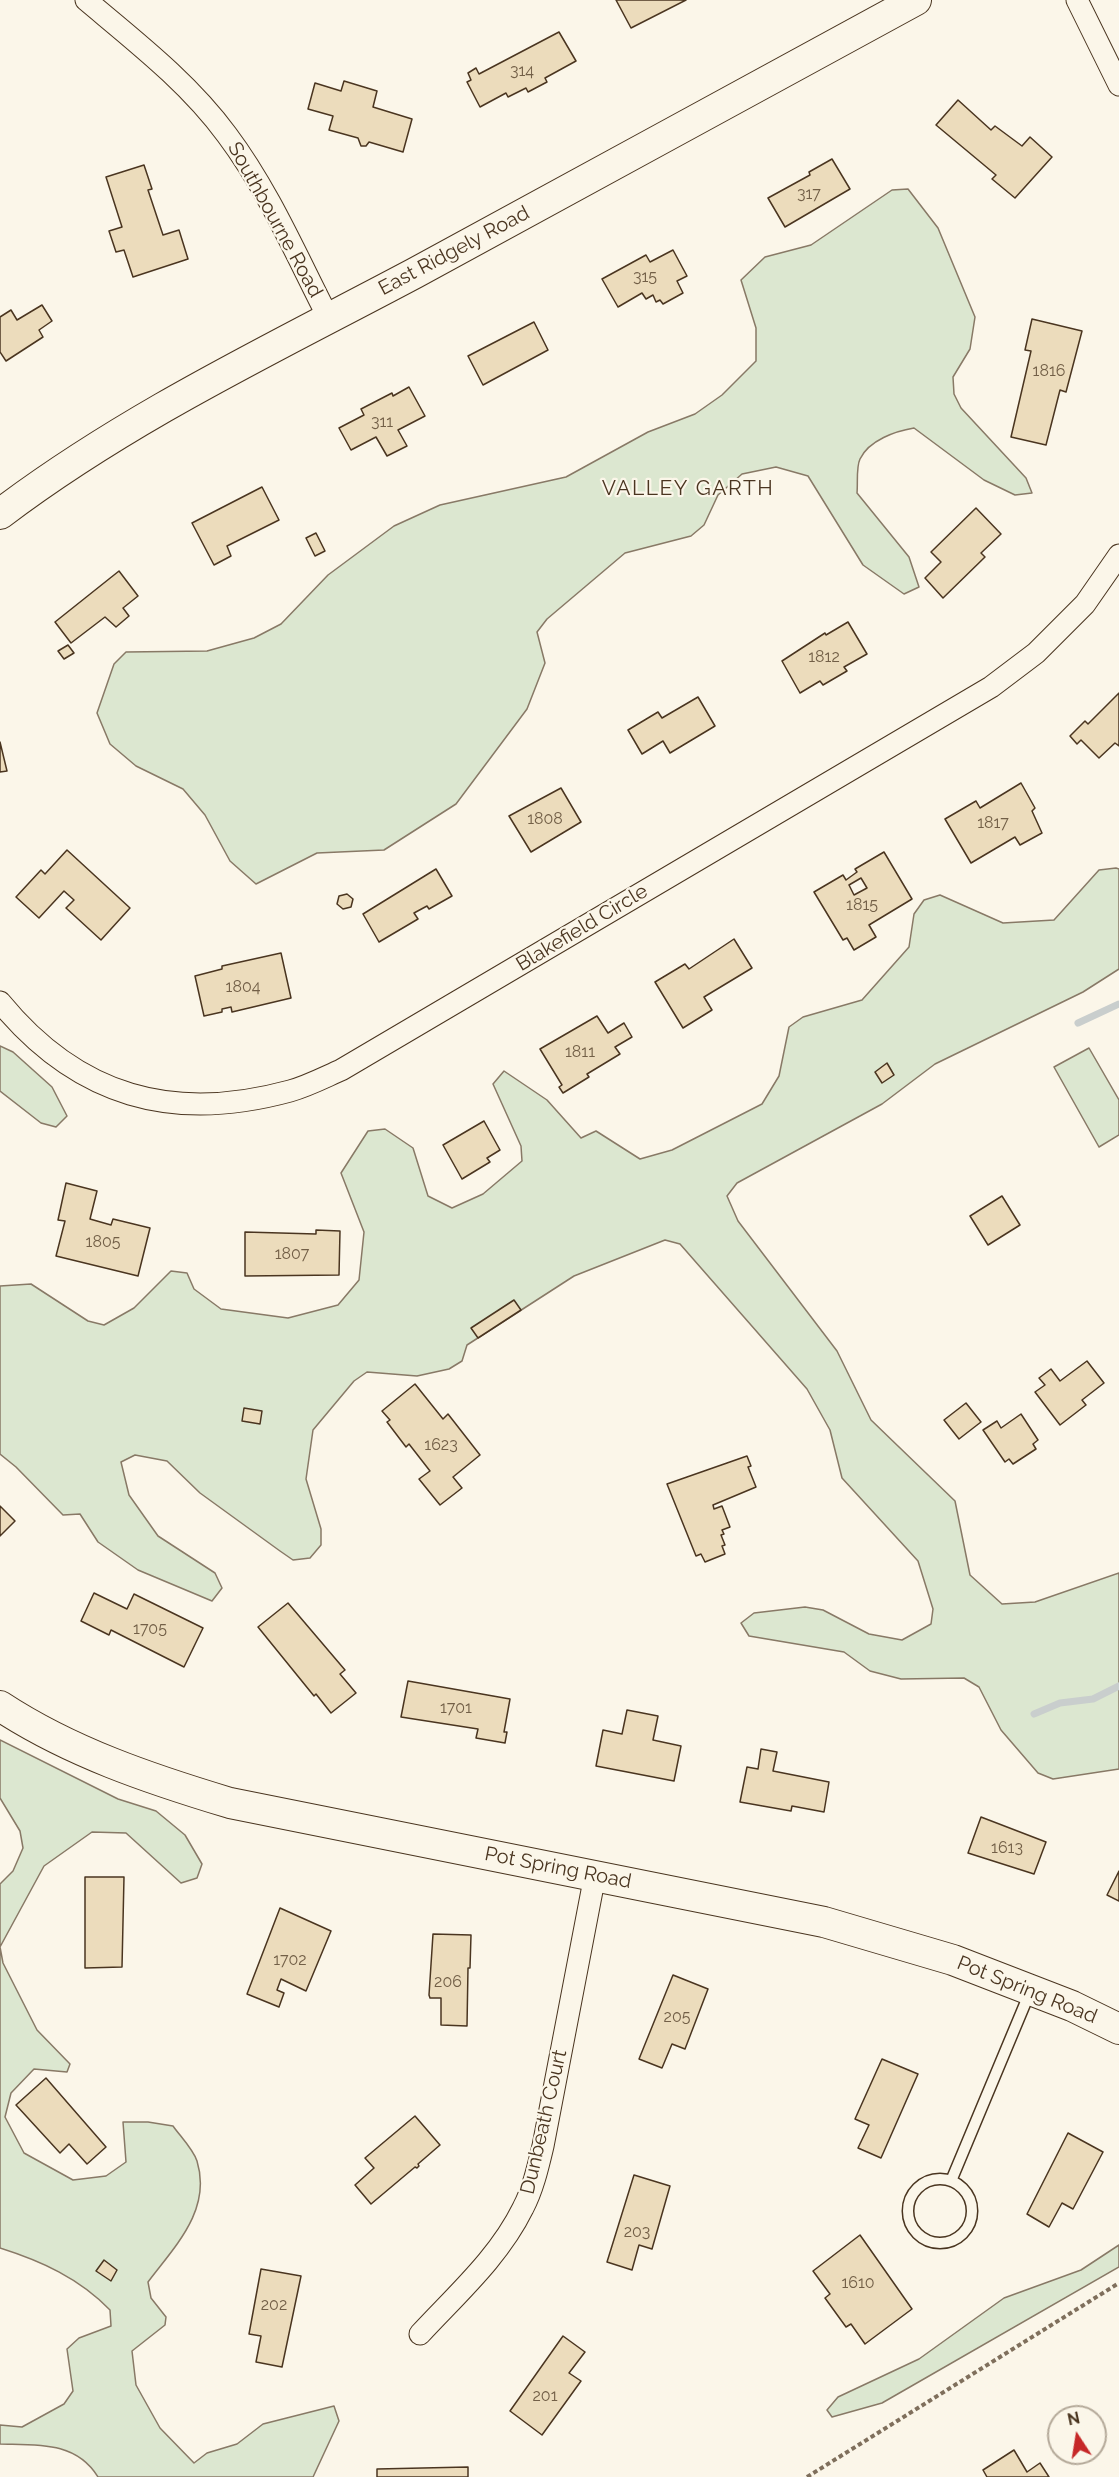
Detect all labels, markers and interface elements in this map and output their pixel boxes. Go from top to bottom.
house number: 314 [510,61,534,81]
street label: Southbourne Road [222,138,328,302]
house number: 317 [797,184,821,204]
street label: East Ridgely Road [374,201,534,301]
house number: 315 [633,267,657,287]
house number: 1816 [1033,361,1065,381]
house number: 311 [371,412,393,432]
district label: VALLEY GARTH [602,476,774,502]
house number: 1812 [808,647,840,667]
house number: 1808 [527,809,563,829]
house number: 1817 [977,813,1009,833]
street label: Blakefield Circle [512,879,652,977]
house number: 1815 [846,895,878,915]
house number: 1804 [226,977,260,997]
house number: 1811 [565,1042,595,1062]
house number: 1805 [86,1232,120,1252]
house number: 1807 [275,1244,309,1264]
house number: 1623 [424,1435,458,1455]
house number: 1705 [133,1619,167,1639]
house number: 1701 [440,1698,472,1718]
house number: 1613 [991,1838,1023,1858]
street label: Pot Spring Road [483,1842,633,1894]
house number: 1702 [273,1950,307,1970]
street label: Pot Spring Road [954,1951,1100,2029]
house number: 206 [434,1972,462,1992]
house number: 205 [664,2007,690,2027]
street label: Dunbeath Court [516,2047,572,2197]
house number: 203 [624,2222,650,2242]
house number: 1610 [841,2273,875,2293]
house number: 202 [261,2295,287,2315]
house number: 201 [533,2386,557,2406]
north arrow [1047,2405,1107,2465]
text: N [1066,2408,1082,2429]

